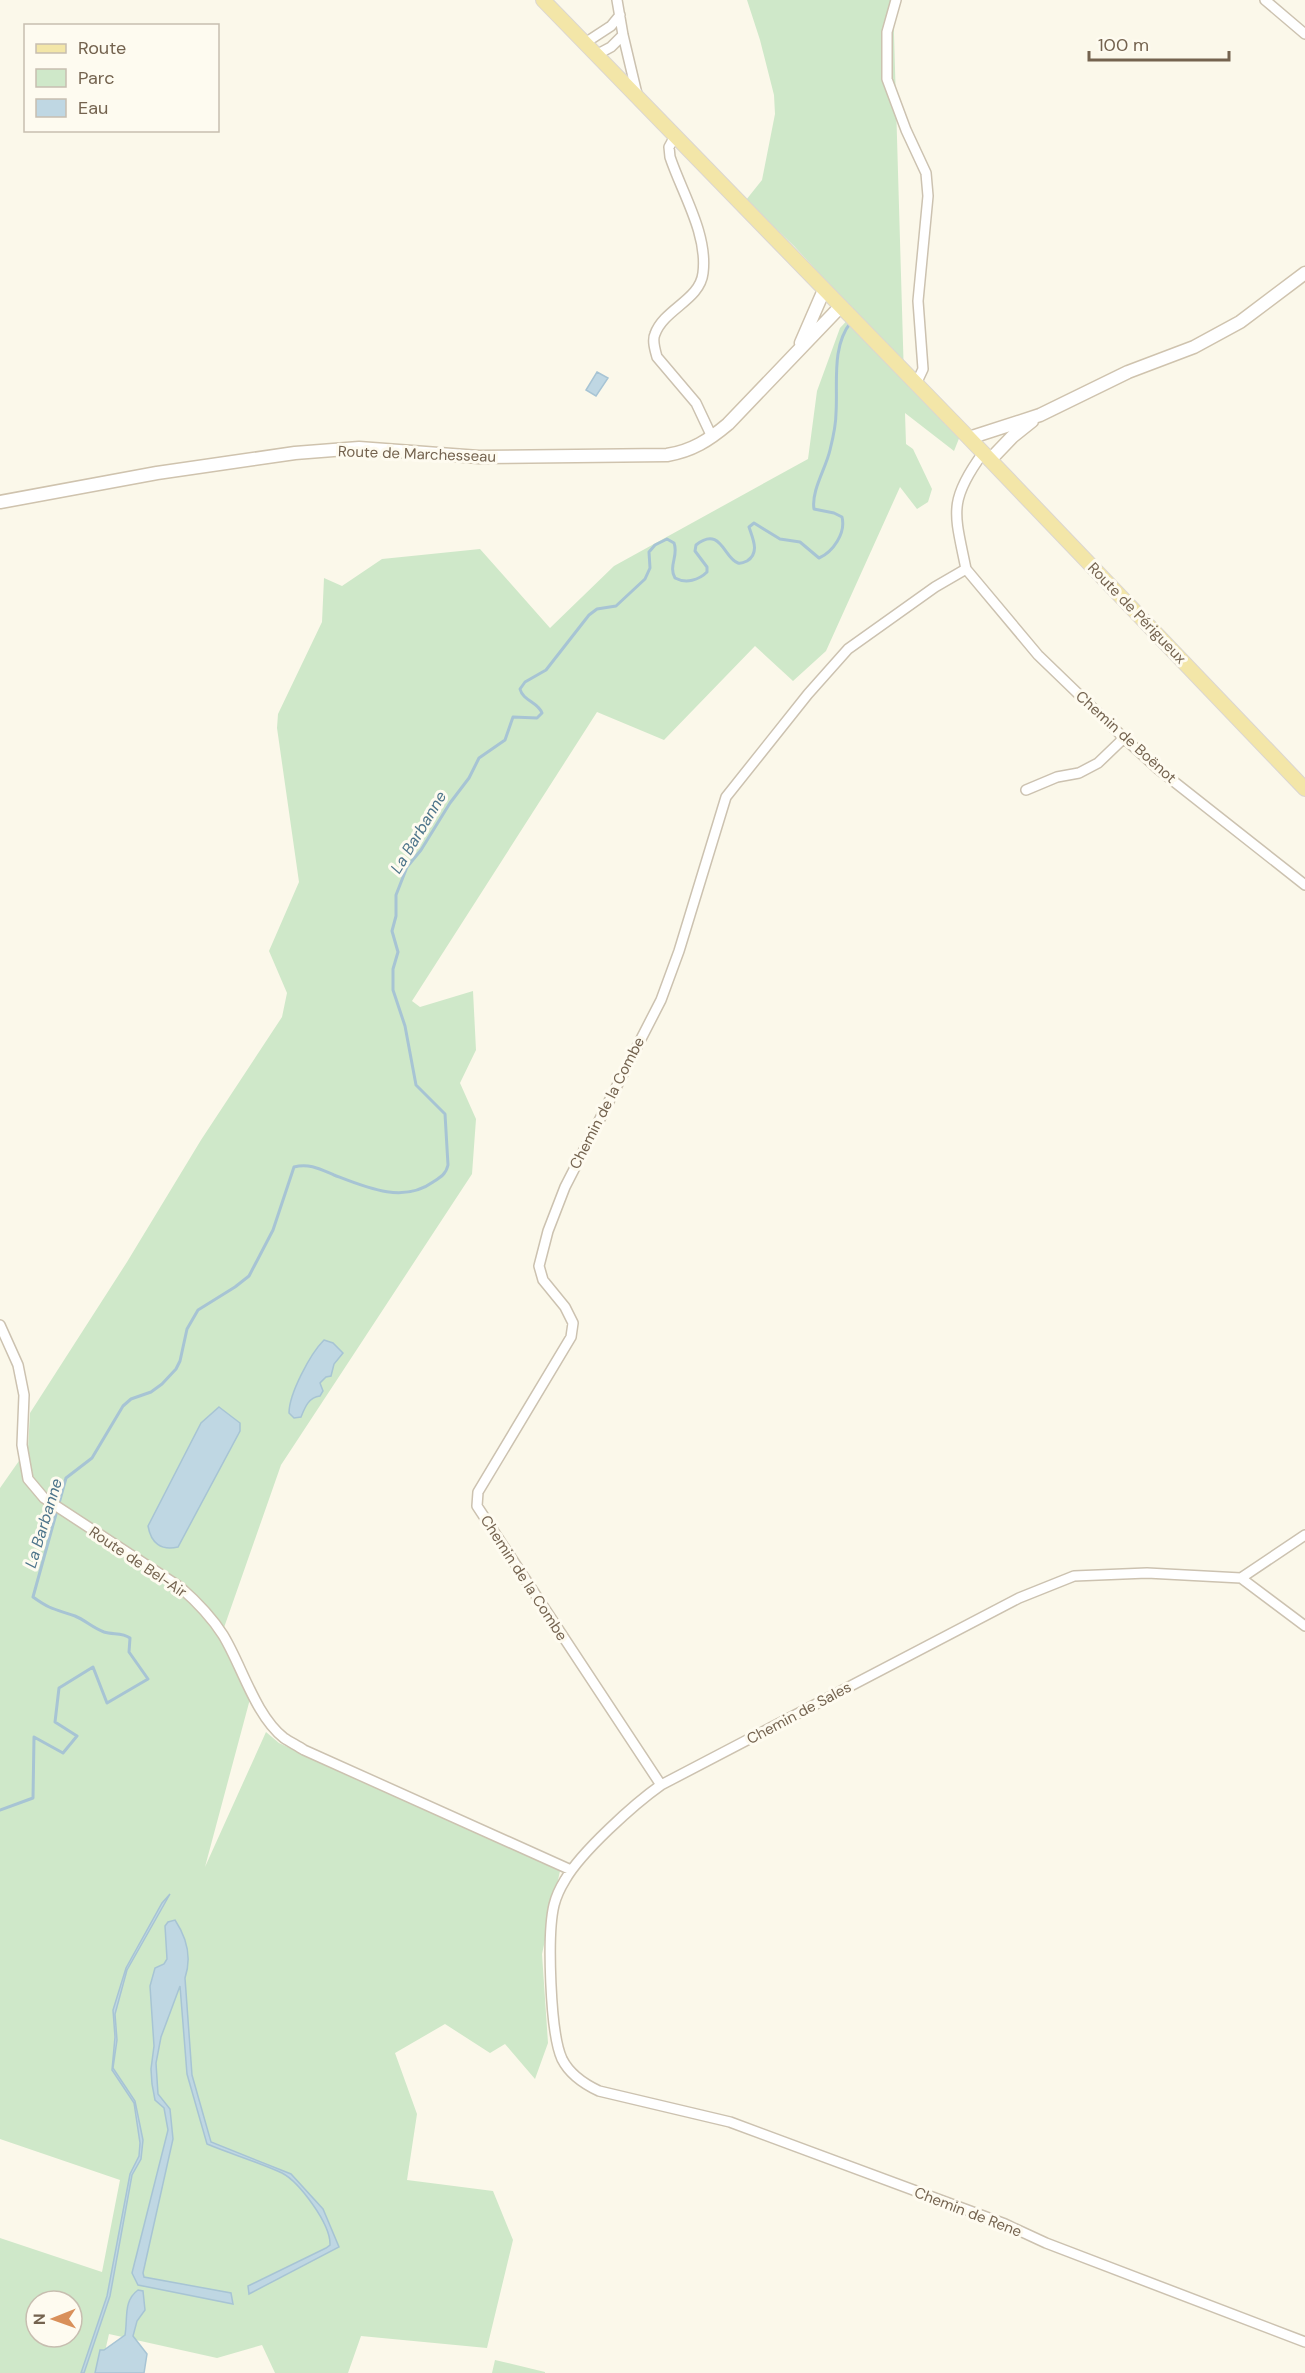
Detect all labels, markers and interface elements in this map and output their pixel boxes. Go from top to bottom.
legend [24,24,219,132]
scale bar [1089,24,1228,62]
text: 100 m [1098,33,1149,57]
text: Route [78,36,126,60]
text: Parc [78,66,114,90]
text: Eau [78,96,108,120]
street label: Route de Marchesseau [338,441,496,467]
street label: Route de Périgueux [1083,558,1191,668]
street label: Chemin de Boënot [1071,686,1181,788]
water label: La Barbanne [386,787,451,877]
street label: Chemin de la Combe [565,1034,649,1172]
water label: La Barbanne [20,1476,67,1570]
street label: Chemin de la Combe [476,1511,572,1645]
street label: Route de Bel-Air [85,1522,191,1602]
street label: Chemin de Sales [743,1677,855,1749]
street label: Chemin de Rene [911,2182,1025,2242]
north arrow [24,2289,84,2349]
text: N [29,2313,50,2325]

